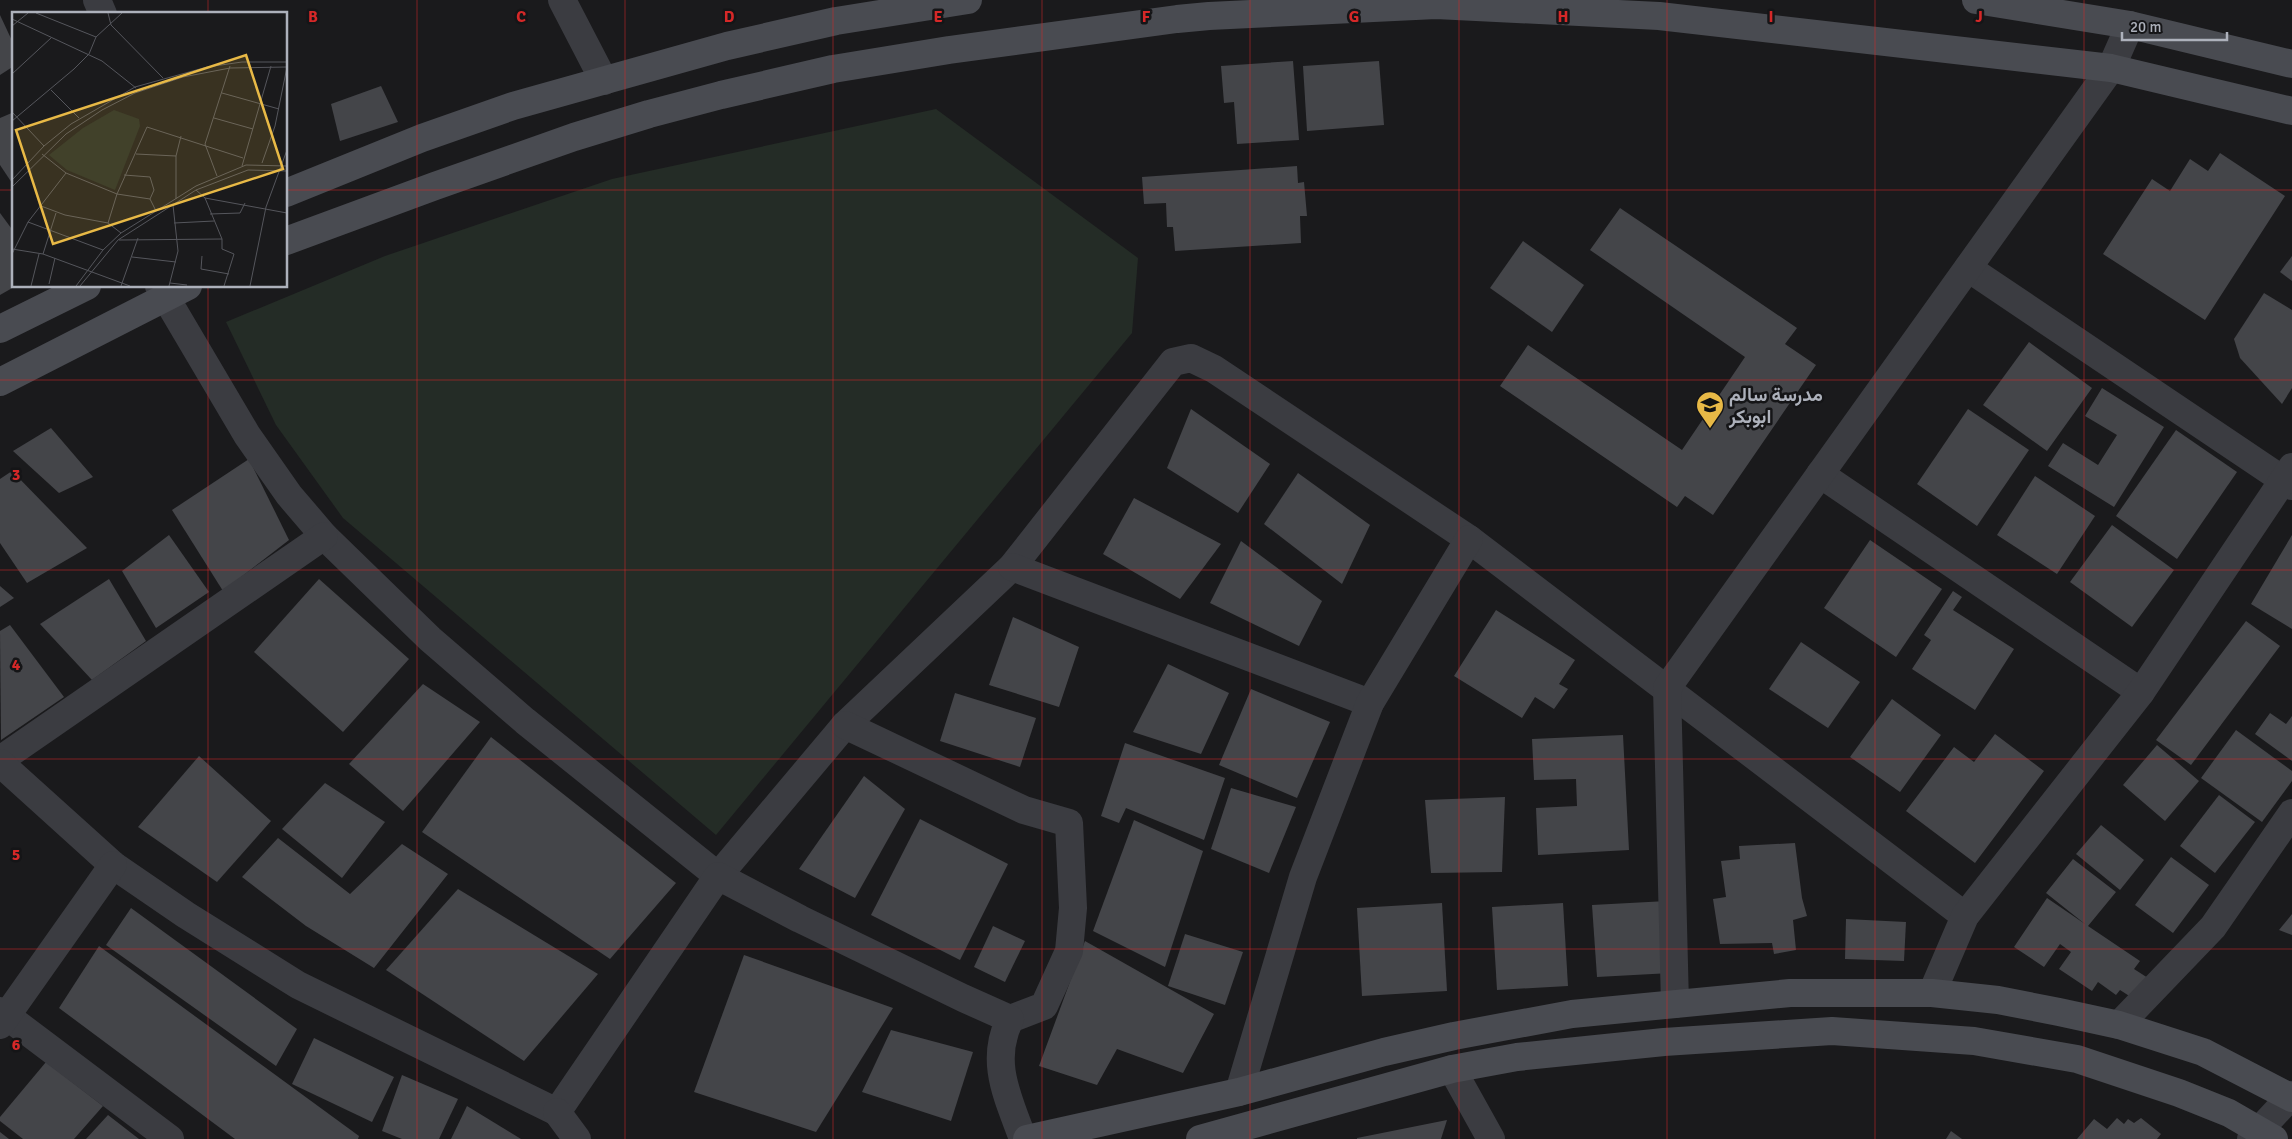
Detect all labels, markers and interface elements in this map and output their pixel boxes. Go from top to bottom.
text: B [308,7,318,27]
text: C [516,7,526,27]
text: D [724,7,735,27]
text: E [933,7,943,27]
text: F [1142,7,1151,27]
text: G [1349,7,1359,27]
text: H [1558,7,1568,27]
text: I [1768,7,1774,27]
text: J [1975,7,1983,27]
scale bar [2122,10,2227,42]
inset map [12,12,288,288]
text: 20 m [2130,18,2161,36]
place label: مدرسة سالم ابوبكر [1728,383,1823,429]
school or university icon: مدرسة سالم ابوبكر [1695,390,1725,429]
text: 3 [12,465,20,485]
text: 4 [12,655,21,675]
text: 5 [12,845,20,865]
text: 6 [12,1035,21,1055]

